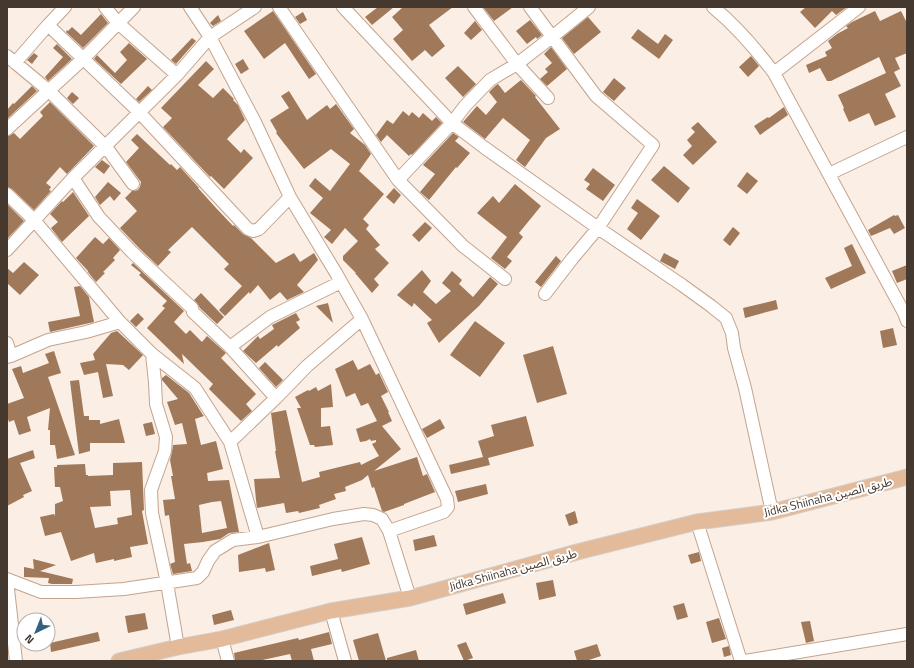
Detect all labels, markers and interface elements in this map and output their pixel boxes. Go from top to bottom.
street label: Jidka Shiinaha طريق الصين [762,471,894,522]
street label: Jidka Shiinaha طريق الصين [447,543,579,596]
north arrow [16,612,56,652]
text: N [21,631,37,648]

